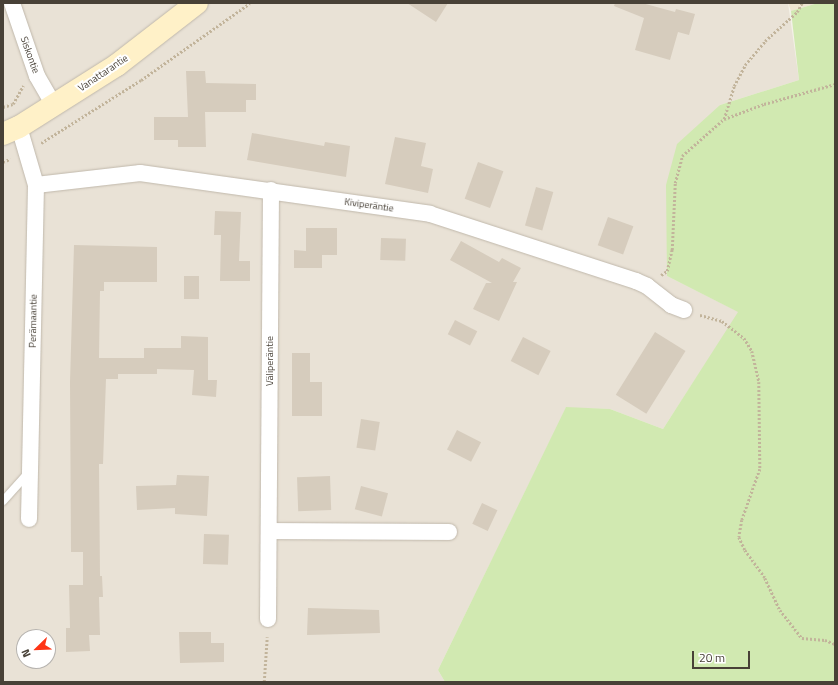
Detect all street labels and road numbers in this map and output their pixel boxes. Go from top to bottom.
street label: Siskontie [18,35,42,75]
street label: Vanattarantie [76,52,130,94]
street label: Kiviperäntie [344,196,394,214]
street label: Perämaantie [27,294,39,348]
street label: Väliperäntie [264,336,276,386]

